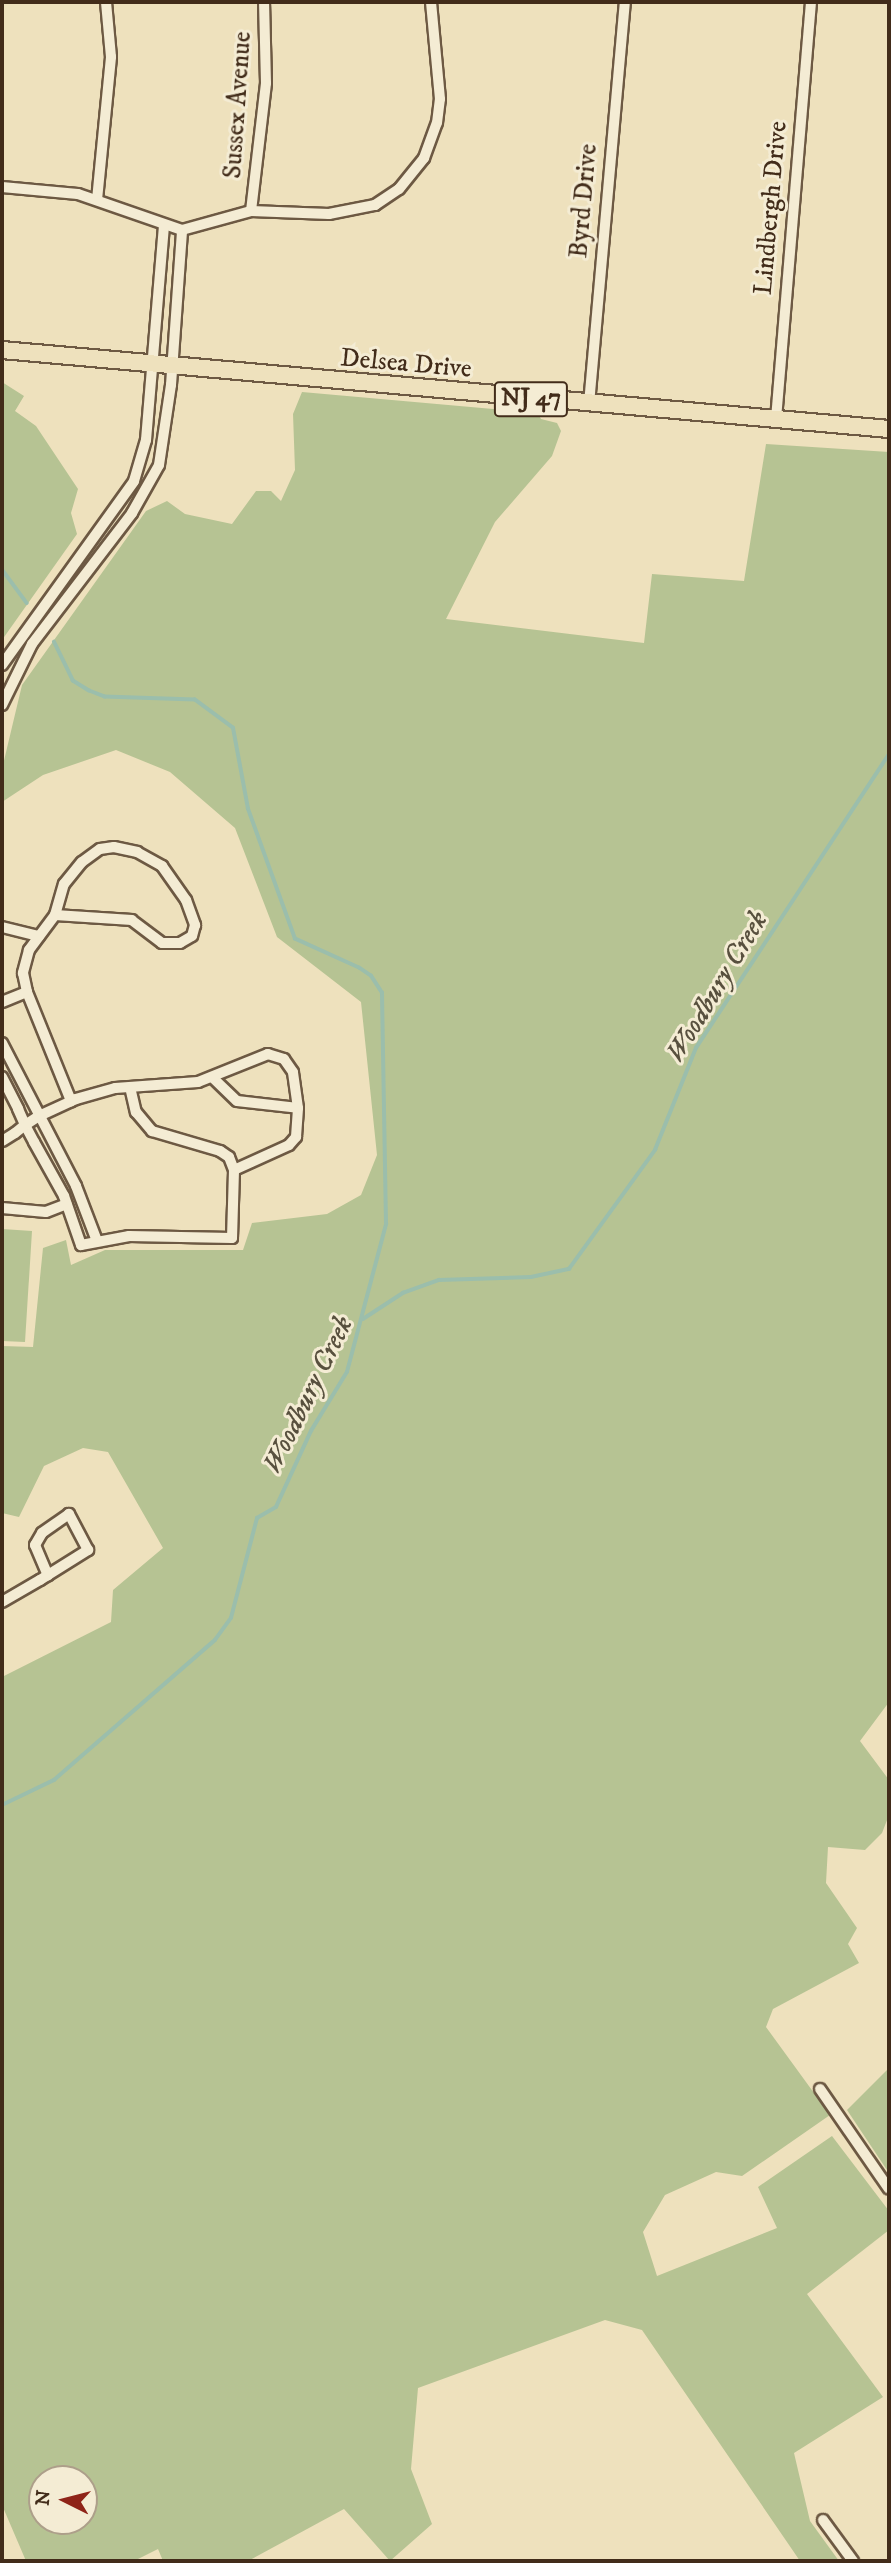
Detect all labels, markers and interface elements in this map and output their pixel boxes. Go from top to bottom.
street label: Sussex Avenue [217,30,259,180]
street label: Lindbergh Drive [748,120,794,296]
street label: Byrd Drive [563,142,605,260]
street label: Delsea Drive [339,343,473,385]
road number: NJ 47 [492,378,570,420]
water label: Woodbury Creek [659,905,775,1069]
water label: Woodbury Creek [255,1311,361,1479]
north arrow [28,2465,98,2535]
text: N [31,2489,56,2507]

